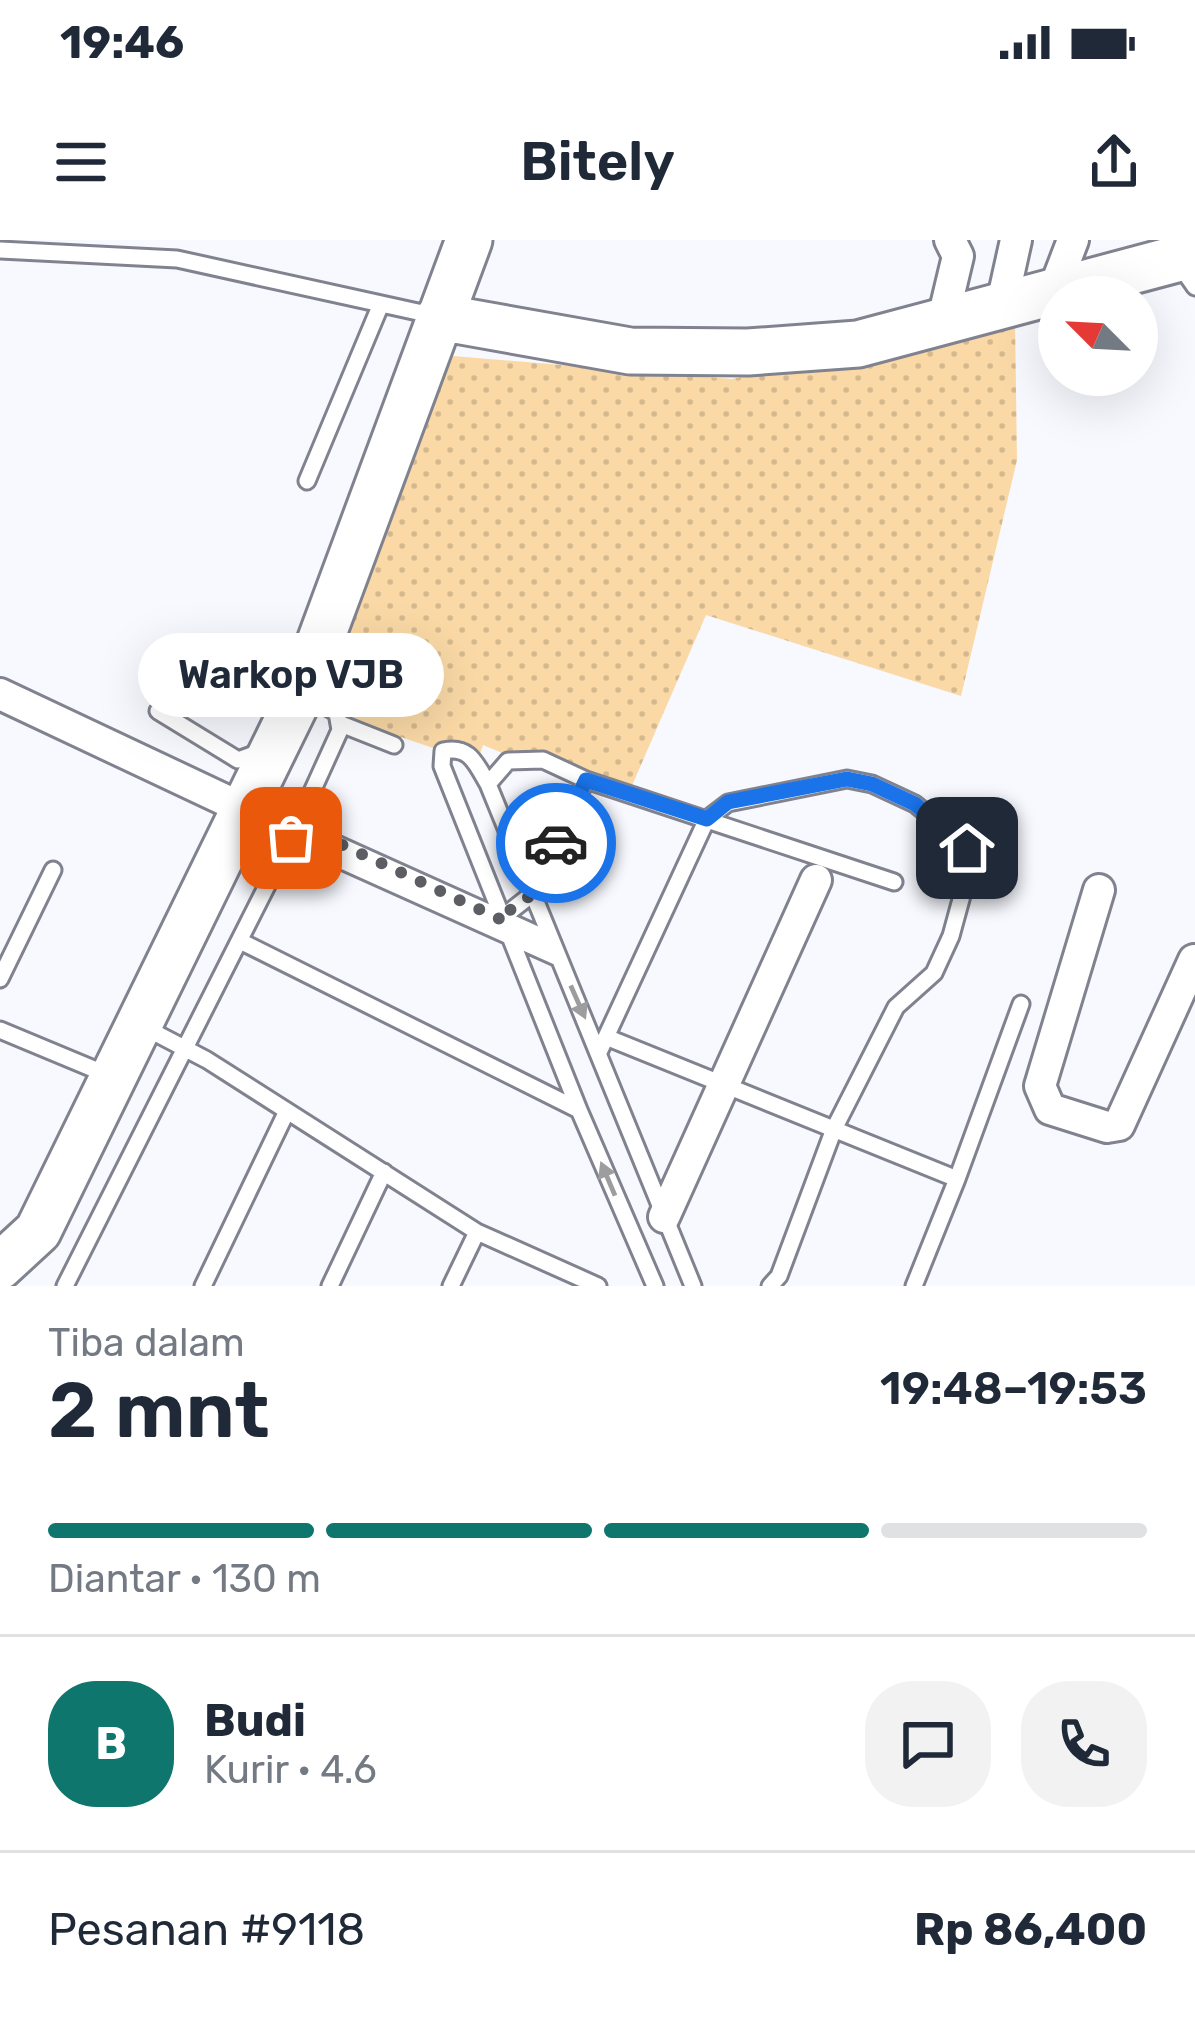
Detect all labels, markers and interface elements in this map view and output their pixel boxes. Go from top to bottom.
text: 19:46 [60,16,184,69]
icon: menu [48,129,114,195]
icon: share [1081,129,1147,195]
text: Bitely [520,130,675,194]
north arrow [1038,276,1158,396]
map controls [1038,276,1158,396]
callout: Warkop VJB [138,634,444,718]
text: Warkop VJB [178,652,404,698]
courier [496,783,616,903]
pin [240,787,342,889]
pin [916,797,1018,899]
icon: bag [258,805,324,871]
icon: car [523,810,589,876]
icon: home [934,815,1000,881]
one-way arrow [569,985,589,1020]
one-way arrow [598,1161,617,1197]
text: Tiba dalam [48,1320,245,1366]
text: 19:48–19:53 [880,1362,1147,1415]
text: 2 mnt [48,1364,269,1457]
text: Diantar · 130 m [48,1556,321,1602]
button: chat [865,1681,991,1807]
button: phone [1021,1681,1147,1807]
text: Budi [204,1694,306,1747]
text: B [95,1717,127,1770]
text: Kurir · 4.6 [204,1747,377,1793]
text: Pesanan #9118 [48,1903,365,1956]
text: Rp 86,400 [914,1903,1147,1956]

